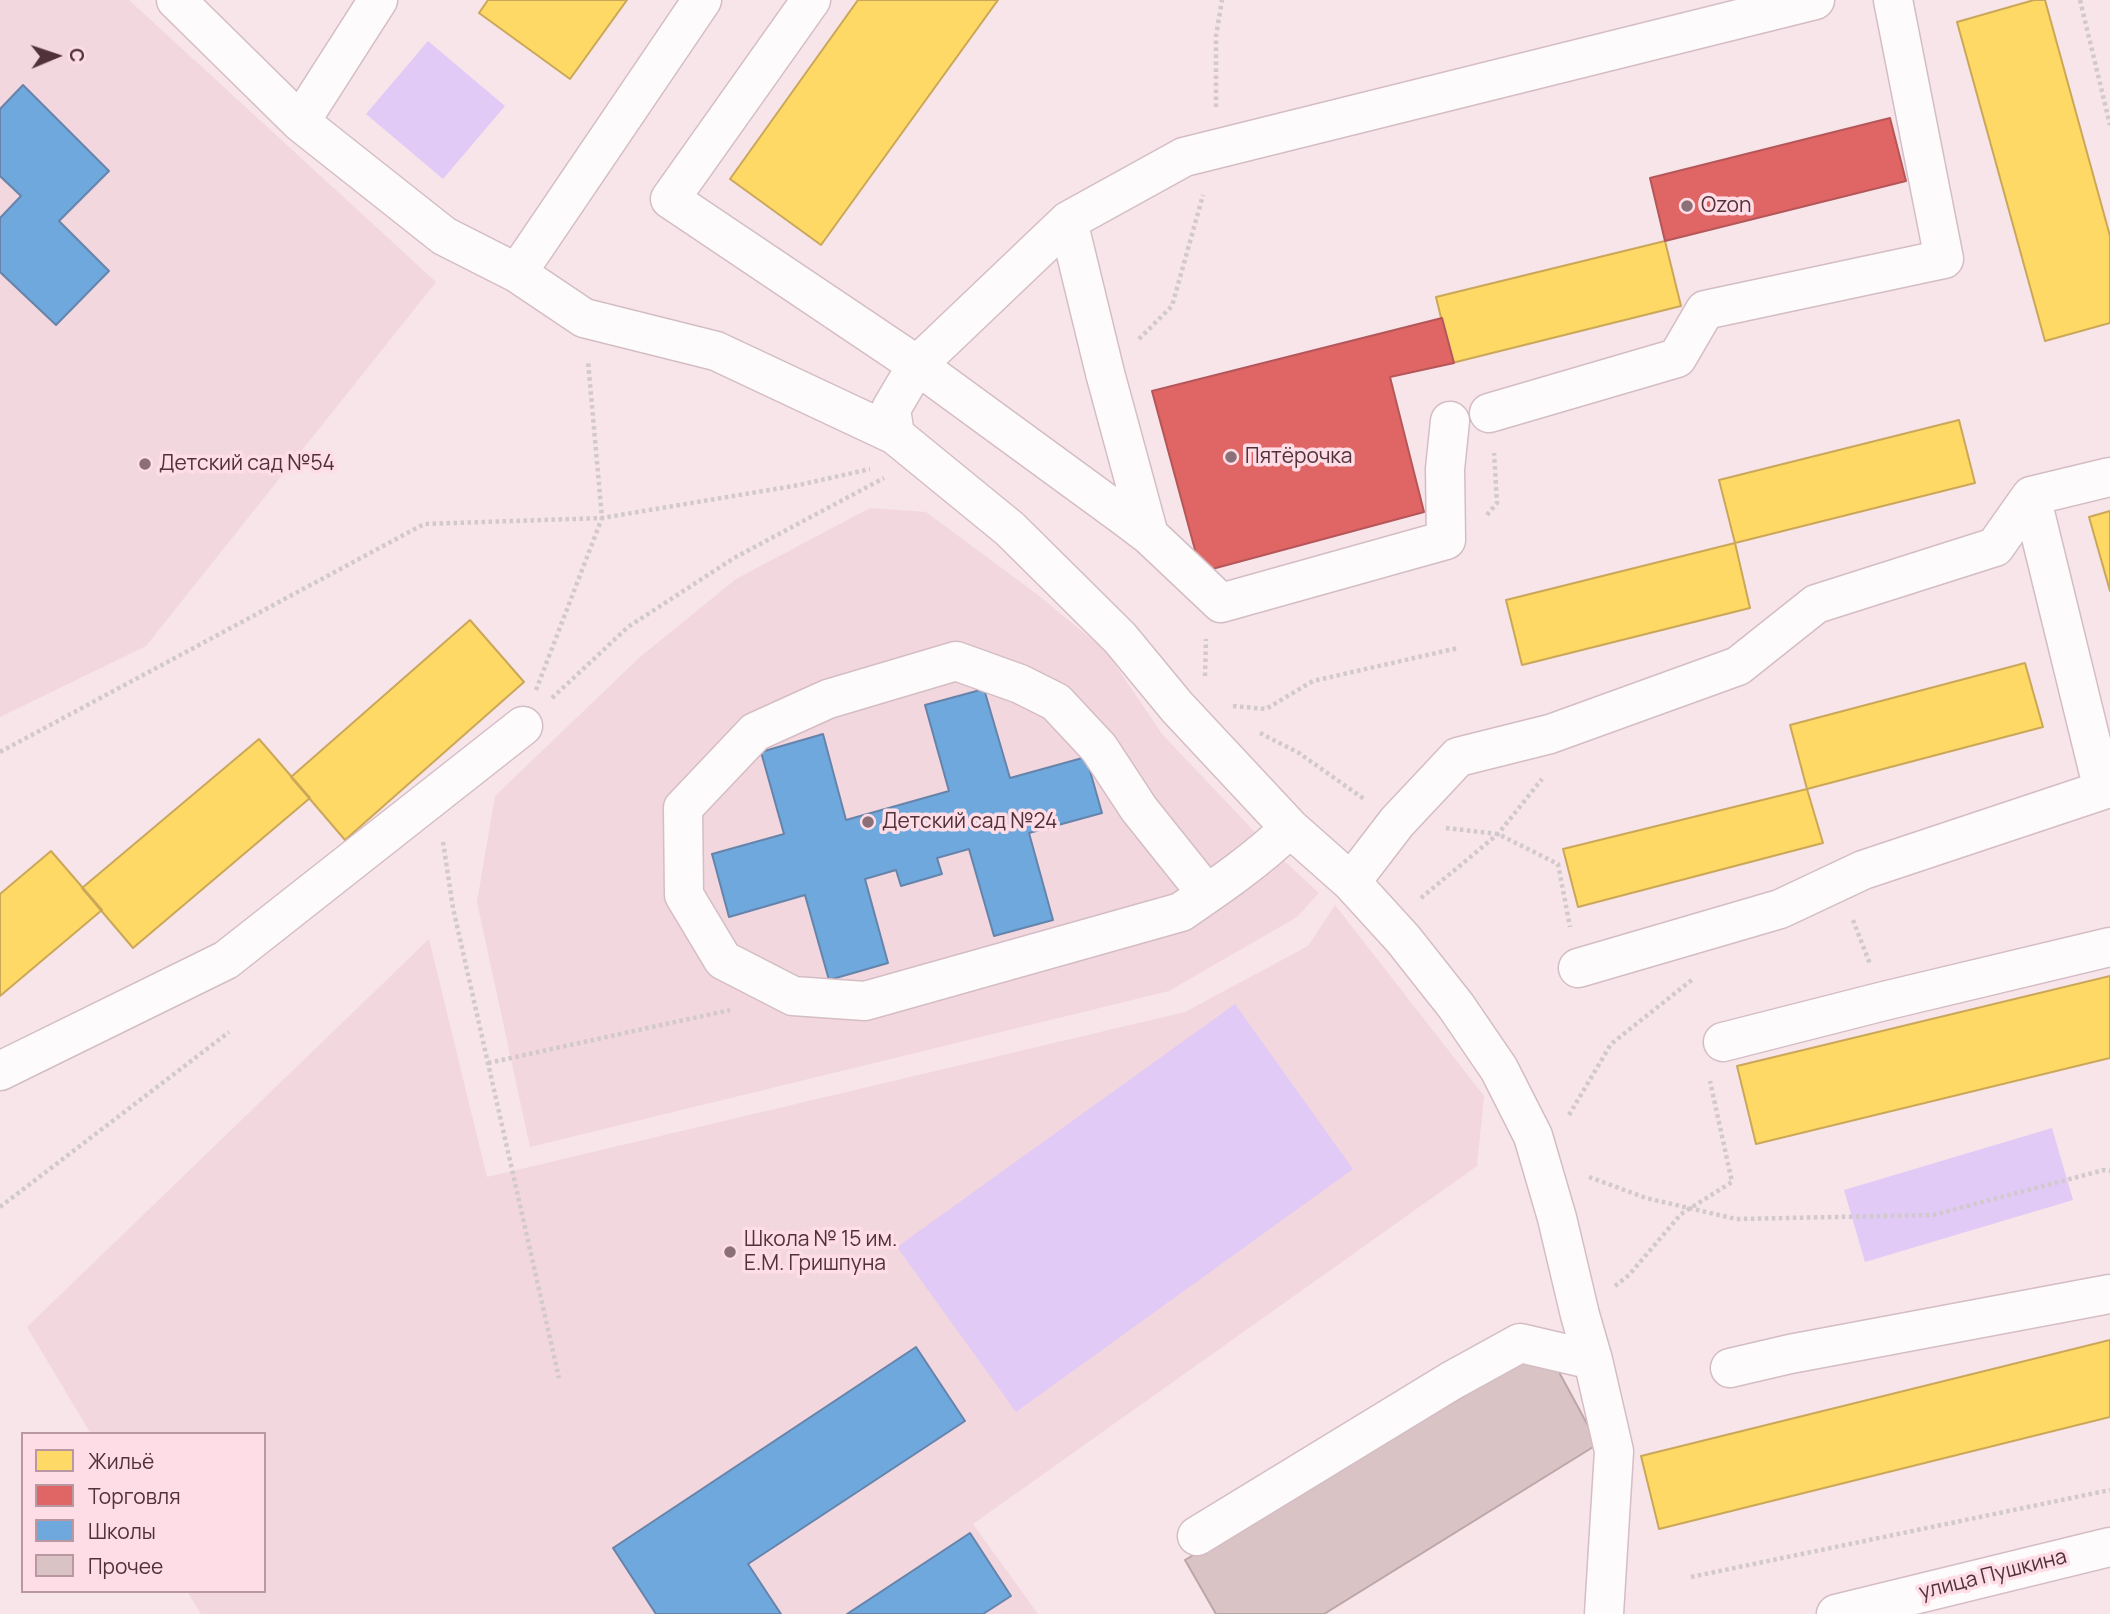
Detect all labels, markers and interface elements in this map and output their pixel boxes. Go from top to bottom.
north arrow [21,21,91,91]
text: С [64,48,90,63]
place label: Ozon [1701,193,1751,219]
marker: Ozon [1679,198,1695,214]
place label: Пятёрочка [1245,444,1352,470]
marker: Пятёрочка [1223,449,1239,465]
place label: Детский сад №54 [159,451,335,477]
marker: Детский сад №54 [137,456,153,472]
place label: Детский сад №24 [882,809,1057,835]
marker: Детский сад №24 [860,814,876,830]
place label: Школа № 15 им. Е.М. Гришпуна [744,1227,897,1277]
marker: Школа № 15 им. Е.М. Гришпуна [722,1244,738,1260]
legend [21,1432,266,1593]
text: Жильё [88,1447,154,1475]
text: Торговля [88,1482,181,1510]
text: Школы [88,1517,156,1545]
street label: улица Пушкина [1916,1544,2070,1606]
text: Прочее [88,1552,163,1580]

